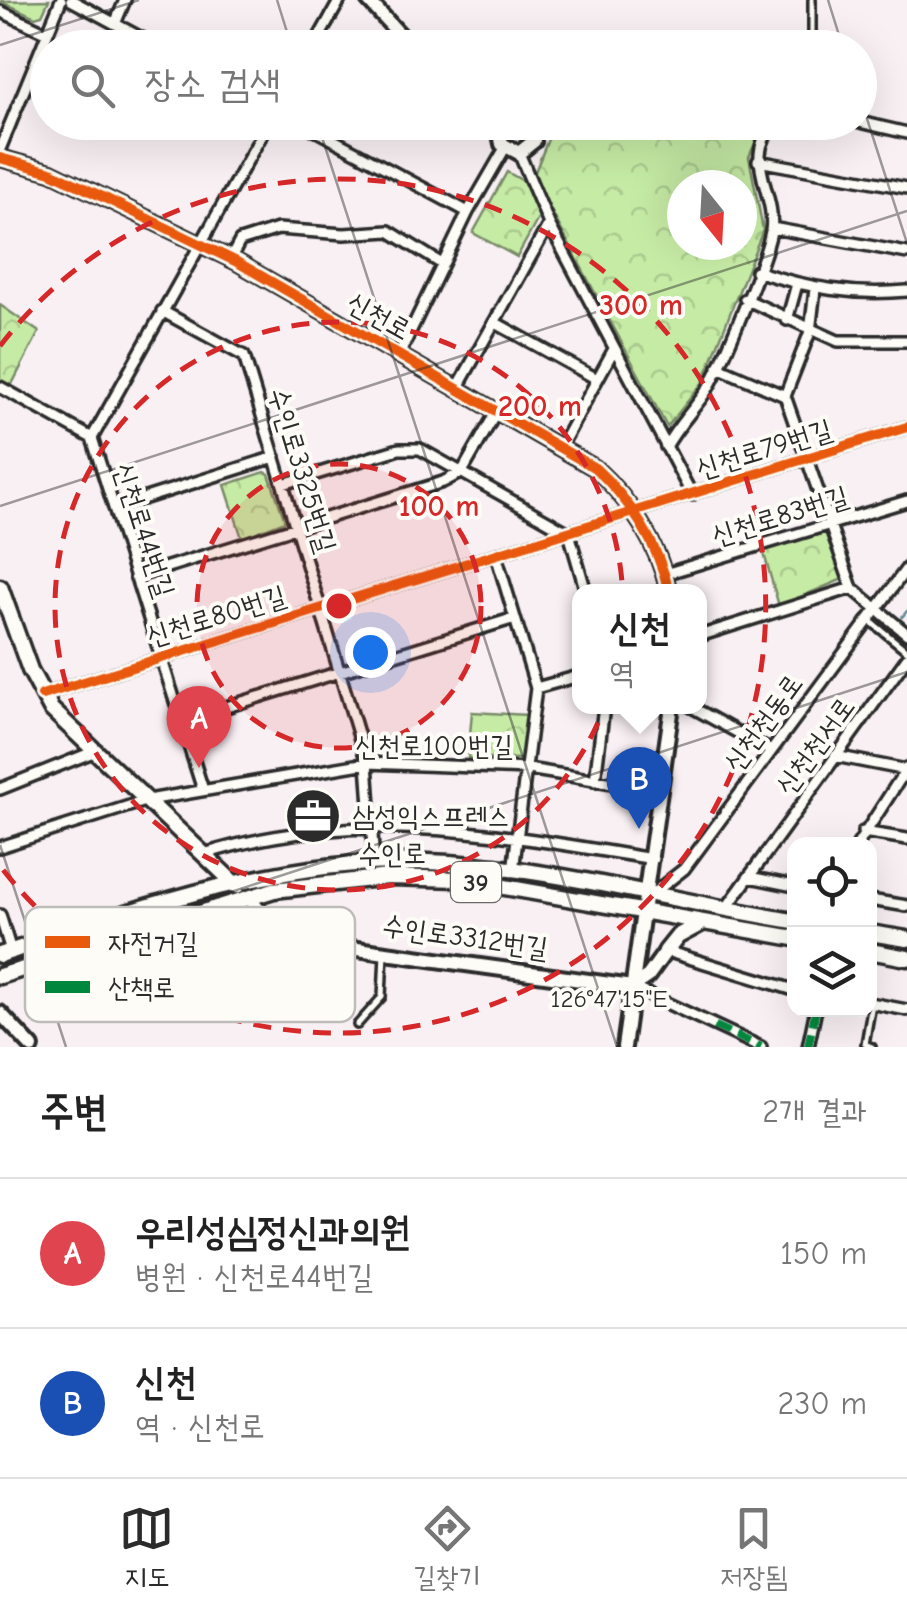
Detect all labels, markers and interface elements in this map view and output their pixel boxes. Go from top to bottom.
search box [30,30,877,140]
icon: search [65,58,120,113]
text: 장소 검색 [145,62,280,106]
north arrow [667,170,757,260]
street label: 신천로 [342,286,416,346]
text: 300 m [599,288,683,323]
street label: 수인로3325번길 [262,384,342,556]
text: 200 m [498,389,582,424]
street label: 신천로79번길 [692,413,836,485]
street label: 신천로44번길 [107,459,181,601]
street label: 신천로83번길 [708,480,852,552]
text: 100 m [399,489,479,524]
street label: 신천로80번길 [142,580,290,652]
popup [572,584,707,714]
centre of rings [321,588,357,624]
text: 신천 [609,606,670,650]
your location [345,627,396,678]
text: 역 [609,654,635,691]
street label: 신천천동로 [717,668,809,778]
pin: A [166,686,232,768]
street label: 신천천서로 [769,691,861,801]
street label: 신천로100번길 [355,730,513,762]
pin: B [606,746,672,829]
office icon: 삼성익스프레스 [283,786,343,846]
place label: 삼성익스프레스 [352,800,510,832]
street label: 수인로 [358,837,426,871]
map controls [787,837,877,1017]
button: locate [787,837,877,927]
road number: 39 [451,862,501,902]
legend [25,907,355,1022]
street label: 수인로3312번길 [380,910,550,964]
text: 자전거길 [108,927,198,959]
button: layers [787,927,877,1017]
text: 산책로 [108,972,176,1004]
text: 126°47'15"E [551,984,667,1013]
text: 주변 [40,1087,108,1136]
text: 2개 결과 [762,1093,867,1130]
text: 우리성심정신과의원 [135,1210,410,1254]
text: A [64,1235,81,1272]
text: 150 m [780,1235,867,1272]
text: 병원 · 신천로44번길 [135,1258,373,1295]
text: 신천 [135,1360,196,1404]
text: B [63,1385,82,1422]
text: 230 m [777,1385,867,1422]
text: 역 · 신천로 [135,1408,265,1445]
tab: 지도 [119,1501,174,1596]
tab: 길찾기 [413,1501,481,1596]
tab: 저장됨 [720,1501,788,1596]

